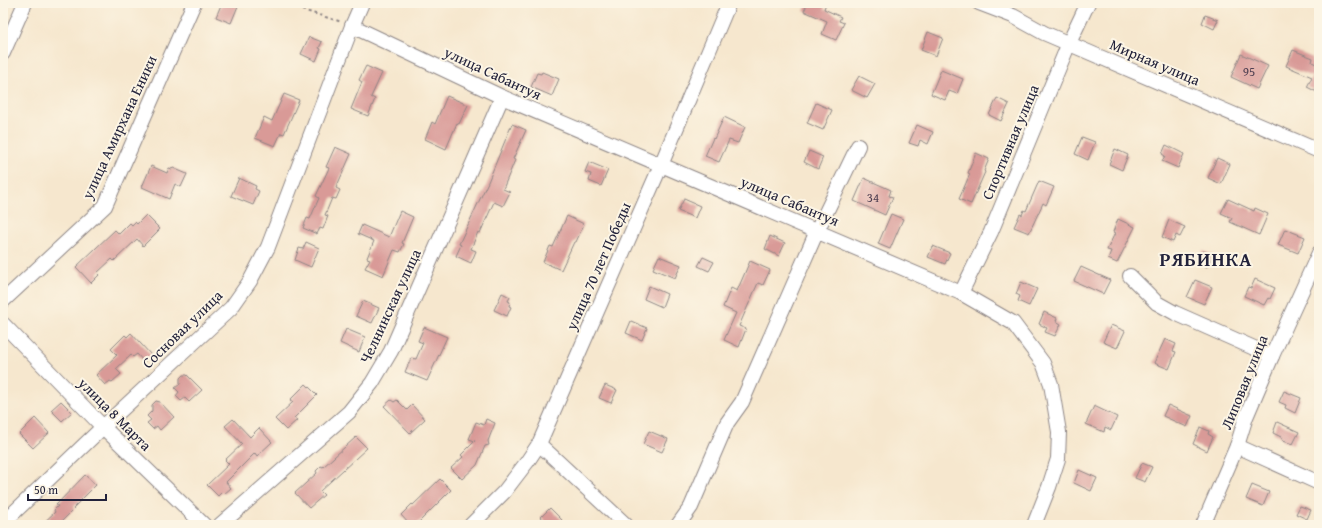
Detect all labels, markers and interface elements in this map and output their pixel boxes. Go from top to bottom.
street label: Мирная улица [1107,34,1204,91]
street label: улица Сабантуя [440,41,545,105]
street label: улица Амирхана Еники [76,52,162,203]
house number: 95 [1243,62,1255,81]
street label: Спортивная улица [976,80,1044,203]
street label: улица Сабантуя [737,170,843,231]
house number: 34 [867,188,879,207]
street label: улица 70 лет Победы [560,198,636,334]
street label: Челнинская улица [354,245,426,367]
district label: РЯБИНКА [1160,245,1252,273]
street label: Сосновая улица [137,285,228,373]
street label: Липовая улица [1215,331,1273,432]
street label: улица 8 Марта [73,372,157,456]
scale bar [28,476,106,502]
text: 50 m [34,481,58,498]

